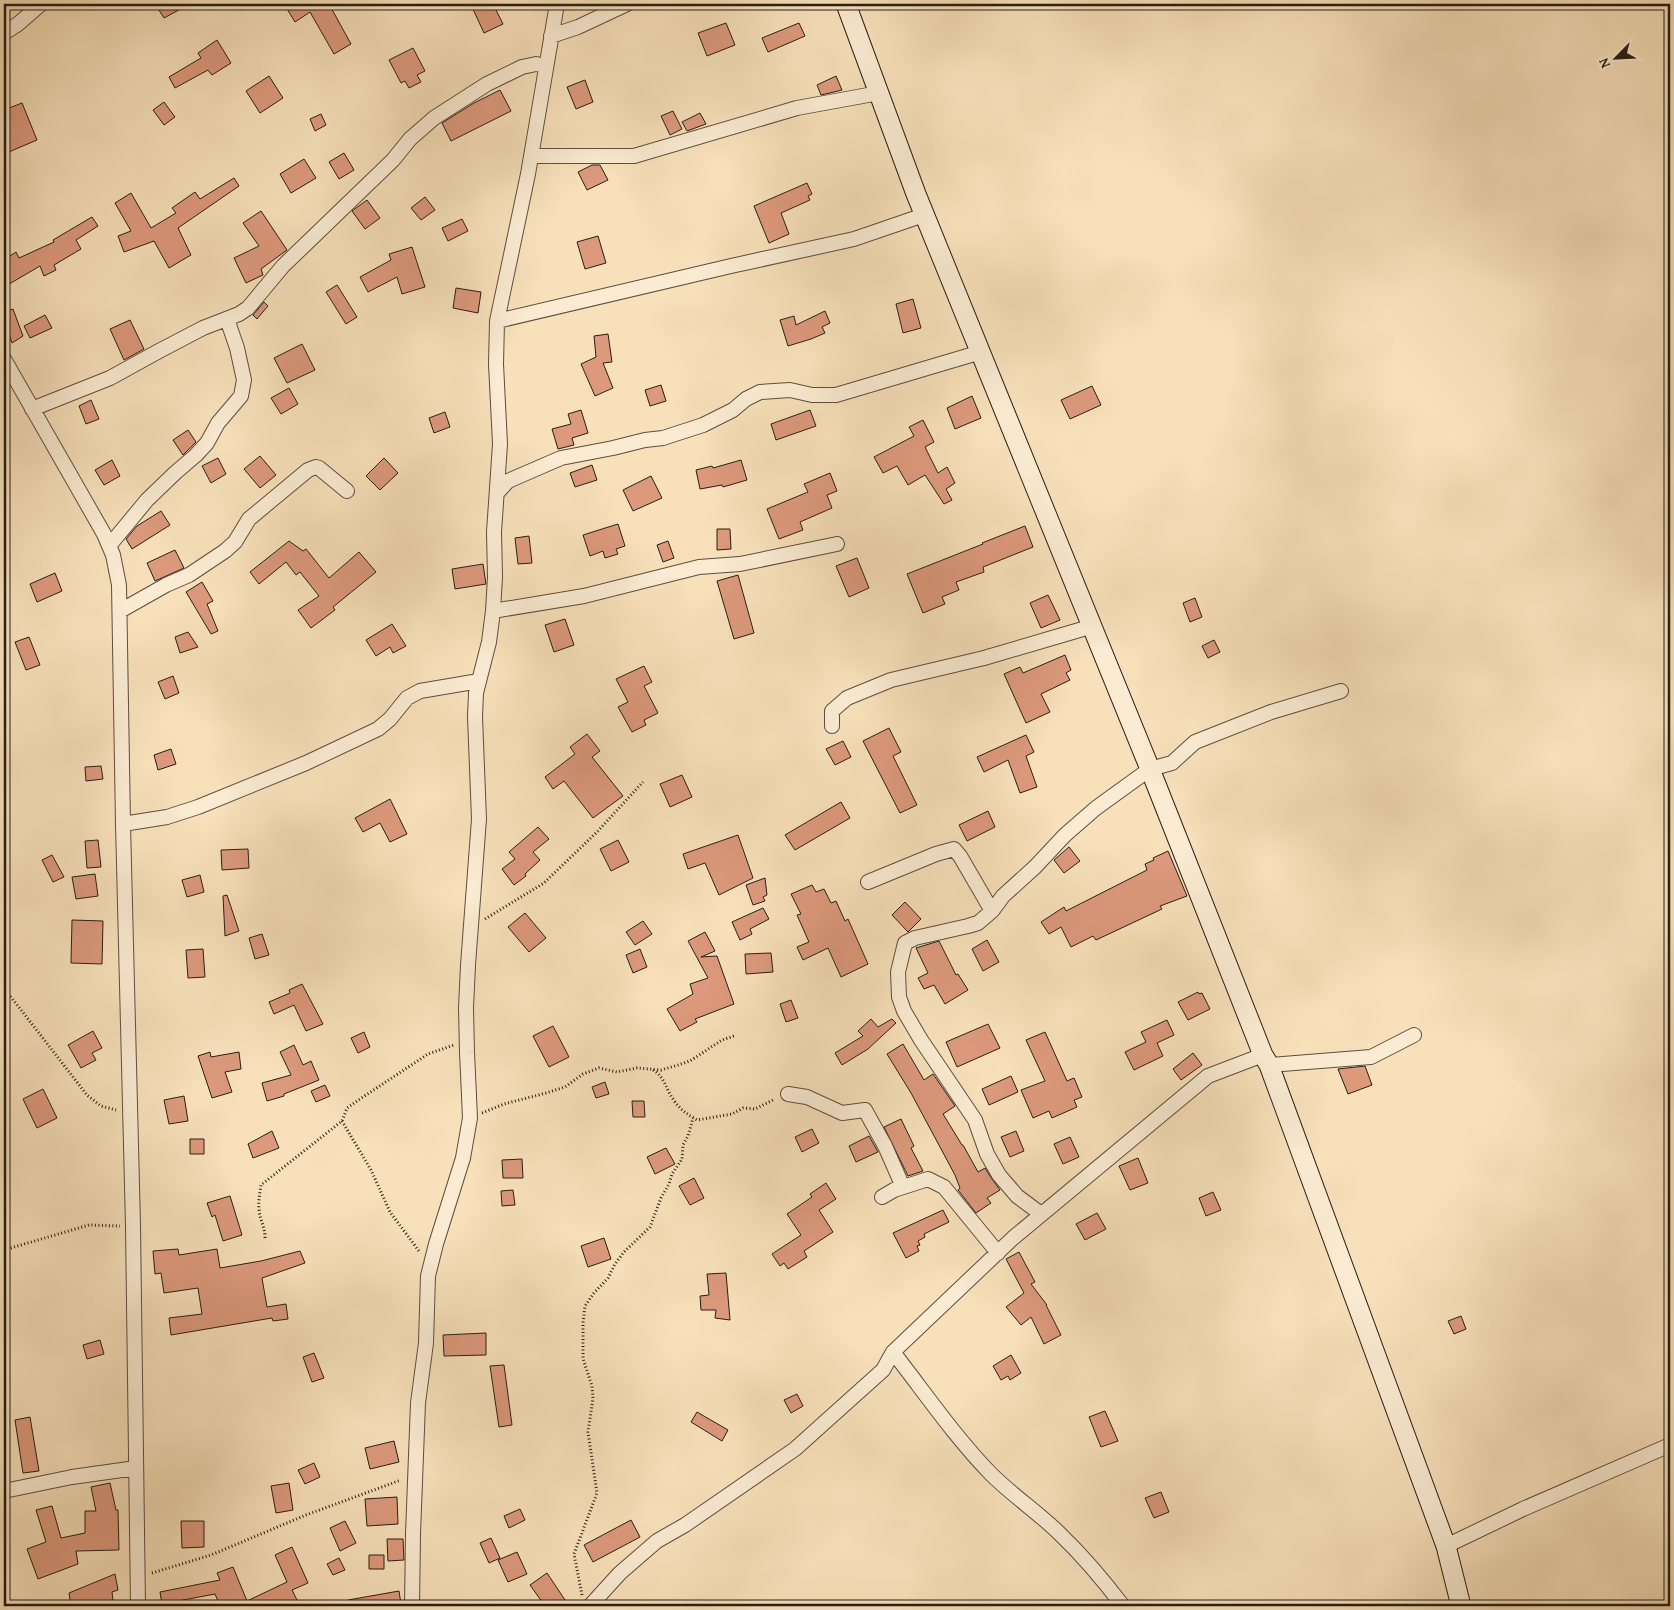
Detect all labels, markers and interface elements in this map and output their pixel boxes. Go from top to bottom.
north arrow [1592,32,1642,82]
text: N [1593,54,1615,72]

